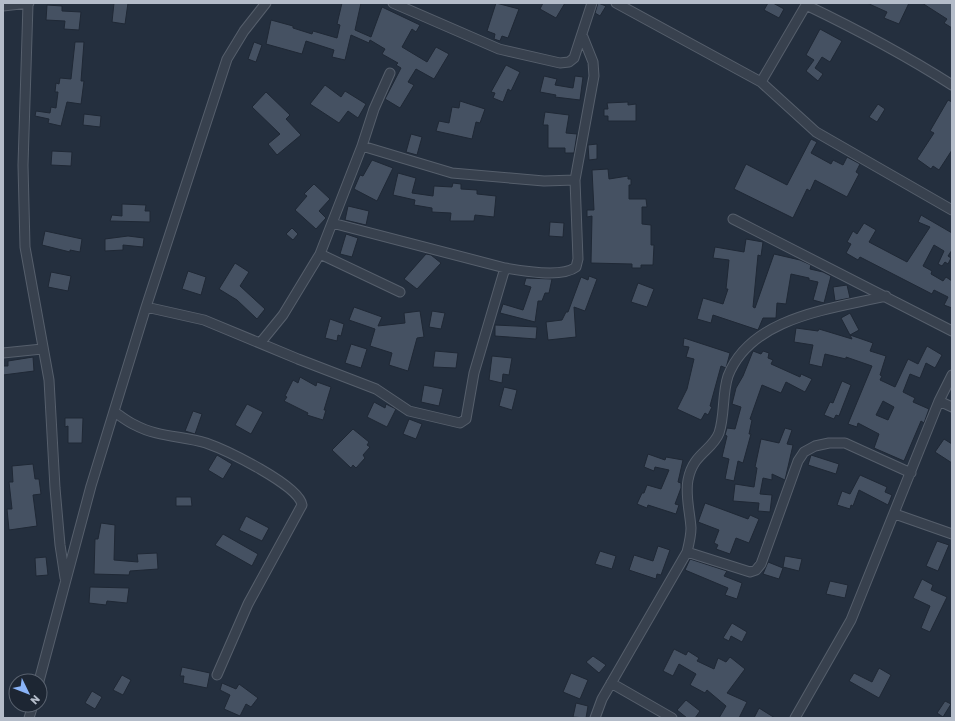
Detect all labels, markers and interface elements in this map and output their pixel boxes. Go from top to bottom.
north arrow [8,673,48,713]
text: N [27,692,42,707]

